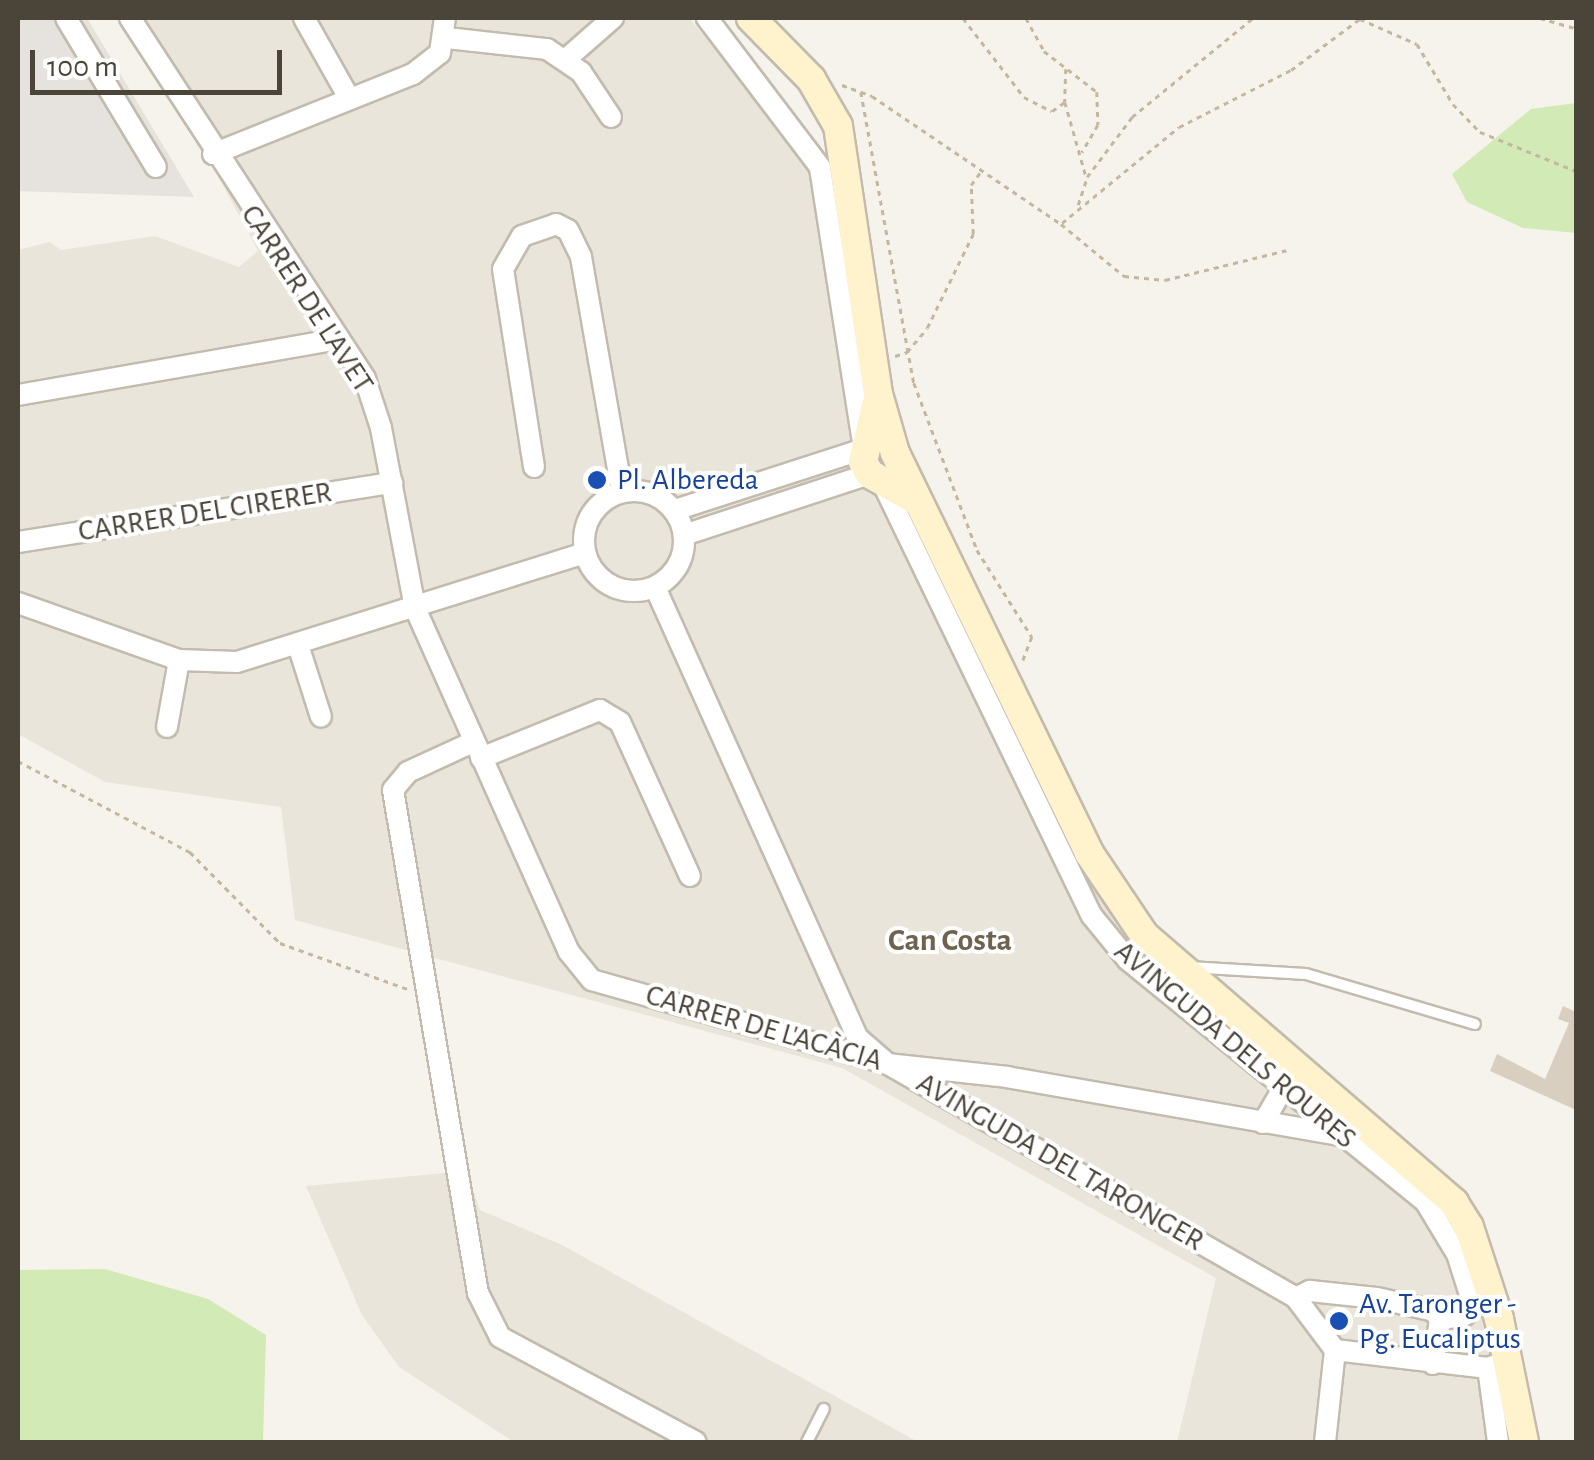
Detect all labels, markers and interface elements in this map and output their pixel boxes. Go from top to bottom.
scale bar [35,30,288,92]
text: 100 m [47,52,118,82]
street label: CARRER DE L'AVET [233,198,381,400]
place label: Pl. Albereda [617,462,759,498]
marker: Pl. Albereda [586,469,608,491]
street label: CARRER DEL CIRERER [76,474,334,550]
district label: Can Costa [888,921,1012,959]
street label: AVINGUDA DELS ROURES [1107,933,1363,1157]
street label: CARRER DE L'ACÀCIA [642,977,886,1079]
street label: AVINGUDA DEL TARONGER [910,1065,1210,1259]
place label: Av. Taronger - Pg. Eucaliptus [1359,1286,1521,1356]
marker: Av. Taronger - Pg. Eucaliptus [1328,1310,1350,1332]

